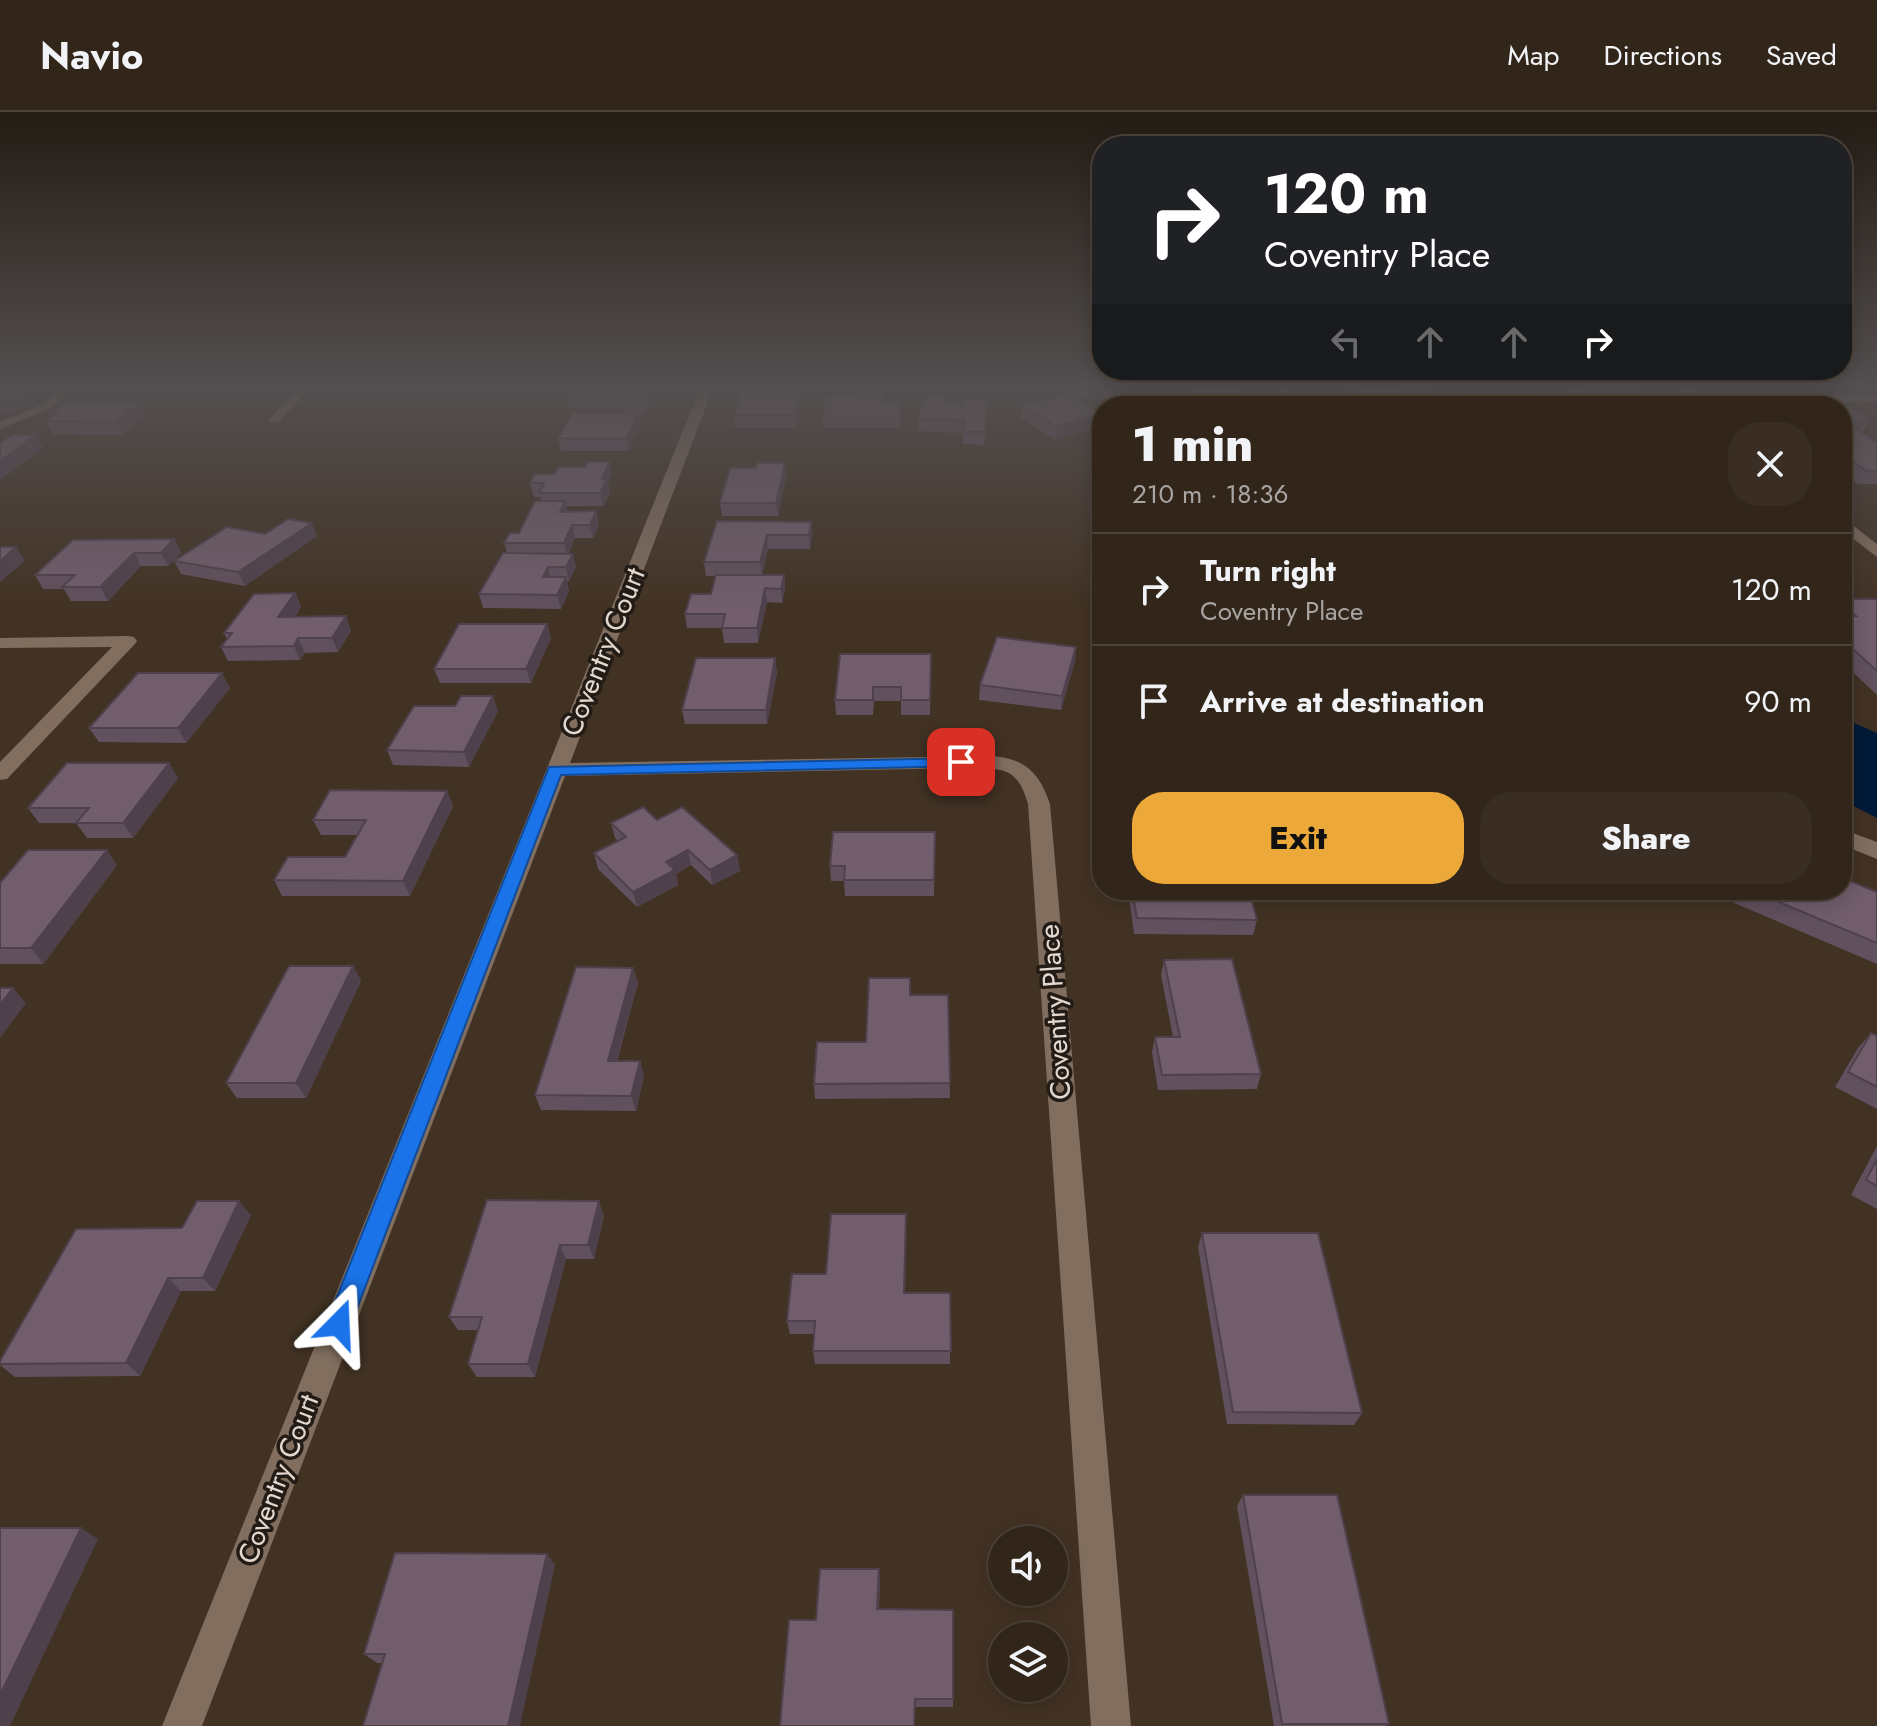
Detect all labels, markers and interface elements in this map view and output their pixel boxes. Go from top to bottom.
text: Navio [40,28,143,83]
text: Map [1507,35,1559,76]
text: Directions [1603,35,1722,76]
text: Saved [1766,35,1837,76]
text: 120 m [1264,153,1429,234]
icon: right [1132,168,1236,272]
text: Coventry Place [1264,228,1490,280]
icon: left [1324,320,1368,364]
icon: ahead [1408,320,1452,364]
icon: ahead [1492,320,1536,364]
icon: right [1576,320,1620,364]
text: 1 min [1132,410,1253,479]
button: close [1728,422,1812,506]
text: 210 m · 18:36 [1132,475,1288,513]
text: Turn right [1200,549,1336,592]
street label: Coventry Court [551,561,656,742]
icon: right [1132,567,1176,611]
text: 120 m [1731,568,1812,611]
text: Coventry Place [1200,592,1363,630]
icon: arrive [1132,679,1176,723]
text: Arrive at destination [1200,680,1485,723]
text: 90 m [1744,680,1812,723]
pin [927,728,995,796]
icon: arrive [939,740,983,784]
button: Exit [1132,792,1464,884]
button: Share [1480,792,1812,884]
street label: Coventry Place [1028,923,1082,1101]
position arrow [297,1282,381,1366]
street label: Coventry Court [227,1388,329,1570]
map controls [988,1526,1068,1702]
button: sound [988,1526,1068,1606]
button: layers [988,1622,1068,1702]

